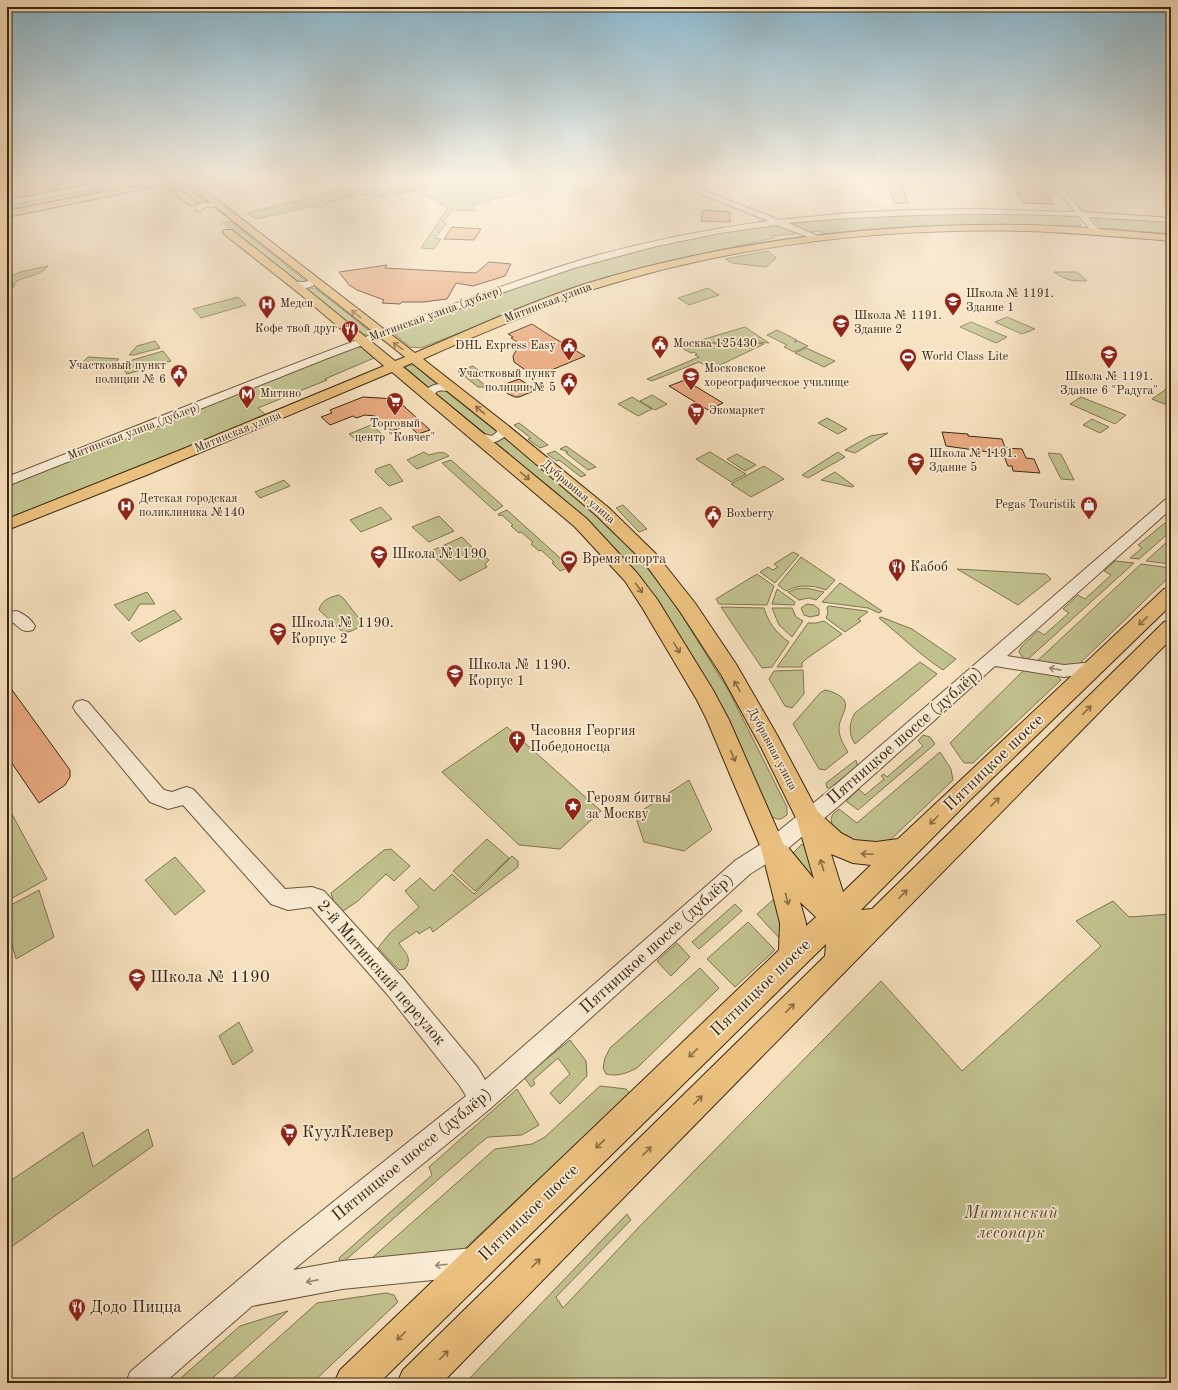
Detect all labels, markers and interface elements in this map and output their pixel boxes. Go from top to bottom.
street label: Митинская улица [503,281,593,325]
street label: Митинская улица (дублер) [367,283,504,344]
place label: Школа № 1191. Здание 1 [966,288,1054,314]
school or university icon: Школа № 1191. Здание 1 [943,291,963,316]
hospital icon: Медси [257,294,277,319]
place label: Медси [280,298,313,310]
one-way arrow [351,309,362,318]
place label: Школа № 1191. Здание 2 [854,310,942,336]
school or university icon: Школа № 1191. Здание 2 [831,313,851,338]
restaurant icon: Кофе твой друг [340,319,360,344]
place label: Кофе твой друг [255,323,337,335]
public building icon: Москва 125430 [650,334,670,359]
public building icon: DHL Express Easy [559,336,579,361]
place label: Москва 125430 [673,337,757,350]
place label: DHL Express Easy [455,340,557,352]
one-way arrow [393,342,404,350]
school or university icon: Школа № 1191. Здание 6 "Радуга" [1099,344,1119,369]
sports icon: World Class Lite [898,347,918,372]
place label: World Class Lite [921,351,1009,363]
place label: Участковый пункт полиции № 6 [68,360,166,386]
public building icon: Участковый пункт полиции № 6 [169,363,189,388]
place label: Московское хореографическое училище [704,363,849,389]
school or university icon: Московское хореографическое училище [681,366,701,391]
place label: Участковый пункт полиции № 5 [458,368,556,394]
public building icon: Участковый пункт полиции № 5 [559,371,579,396]
place label: Школа № 1191. Здание 6 "Радуга" [1060,371,1158,397]
metro station icon: Митино [237,384,257,409]
place label: Митино [260,388,301,400]
supermarket icon: Торговый центр "Ковчег" [385,391,405,416]
street label: Митинская улица (дублер) [66,400,202,463]
supermarket icon: Экомаркет [686,401,706,426]
place label: Экомаркет [709,405,765,417]
one-way arrow [475,406,485,415]
street label: Митинская улица [193,409,283,455]
place label: Торговый центр "Ковчег" [355,418,435,444]
place label: Школа № 1191. Здание 5 [929,448,1017,474]
school or university icon: Школа № 1191. Здание 5 [906,451,926,476]
street label: Дубравная улица [539,458,617,526]
one-way arrow [520,471,531,480]
place label: Детская городская поликлиника №140 [139,493,245,519]
shop icon: Pegas Touristik [1079,495,1099,520]
hospital icon: Детская городская поликлиника №140 [116,496,136,521]
place label: Pegas Touristik [995,499,1076,511]
public building icon: Boxberry [703,504,723,529]
place label: Boxberry [726,508,775,520]
school or university icon: Школа №1190 [369,544,389,569]
place label: Школа №1190 [392,547,487,561]
sports icon: Время спорта [559,549,579,574]
place label: Время спорта [582,552,666,566]
restaurant icon: Кабоб [887,557,907,582]
place label: Кабоб [910,560,948,574]
one-way arrow [635,583,644,594]
place label: Школа № 1190. Корпус 2 [291,616,394,646]
one-way arrow [1138,616,1148,626]
school or university icon: Школа № 1190. Корпус 2 [268,621,288,646]
one-way arrow [673,642,681,654]
place label: Школа № 1190. Корпус 1 [468,658,571,688]
school or university icon: Школа № 1190. Корпус 1 [445,663,465,688]
street label: Пятницкое шоссе (дублёр) [824,664,986,808]
one-way arrow [1049,665,1062,673]
one-way arrow [733,680,741,692]
one-way arrow [1082,705,1092,715]
street label: Дубравная улица [745,706,799,792]
street label: Пятницкое шоссе [941,711,1047,815]
place label: Часовня Георгия Победоносца [530,724,635,754]
church icon: Часовня Георгия Победоносца [507,729,527,754]
one-way arrow [730,750,737,762]
place label: Героям битвы за Москву [586,791,671,821]
place icon: Героям битвы за Москву [563,796,583,821]
one-way arrow [990,797,1000,807]
one-way arrow [929,815,939,825]
one-way arrow [861,851,874,858]
one-way arrow [818,858,825,871]
street label: Пятницкое шоссе (дублёр) [577,871,737,1017]
one-way arrow [898,889,908,899]
one-way arrow [784,892,791,905]
street label: 2-й Митинский переулок [313,897,449,1049]
street label: Пятницкое шоссе [708,936,814,1040]
school or university icon: Школа № 1190 [127,967,147,992]
place label: Школа № 1190 [150,969,270,986]
one-way arrow [785,1003,795,1013]
one-way arrow [688,1048,698,1058]
street label: Пятницкое шоссе (дублёр) [329,1085,495,1225]
one-way arrow [693,1095,703,1105]
supermarket icon: КуулКлевер [279,1122,299,1147]
place label: КуулКлевер [302,1124,394,1141]
one-way arrow [595,1139,605,1149]
one-way arrow [642,1146,652,1156]
street label: Пятницкое шоссе [476,1161,582,1265]
park label: Митинский лесопарк [963,1205,1058,1242]
one-way arrow [531,1258,540,1268]
one-way arrow [435,1261,448,1269]
one-way arrow [306,1277,319,1285]
restaurant icon: Додо Пицца [67,1297,87,1322]
place label: Додо Пицца [90,1299,182,1316]
one-way arrow [396,1332,406,1341]
one-way arrow [439,1350,449,1360]

